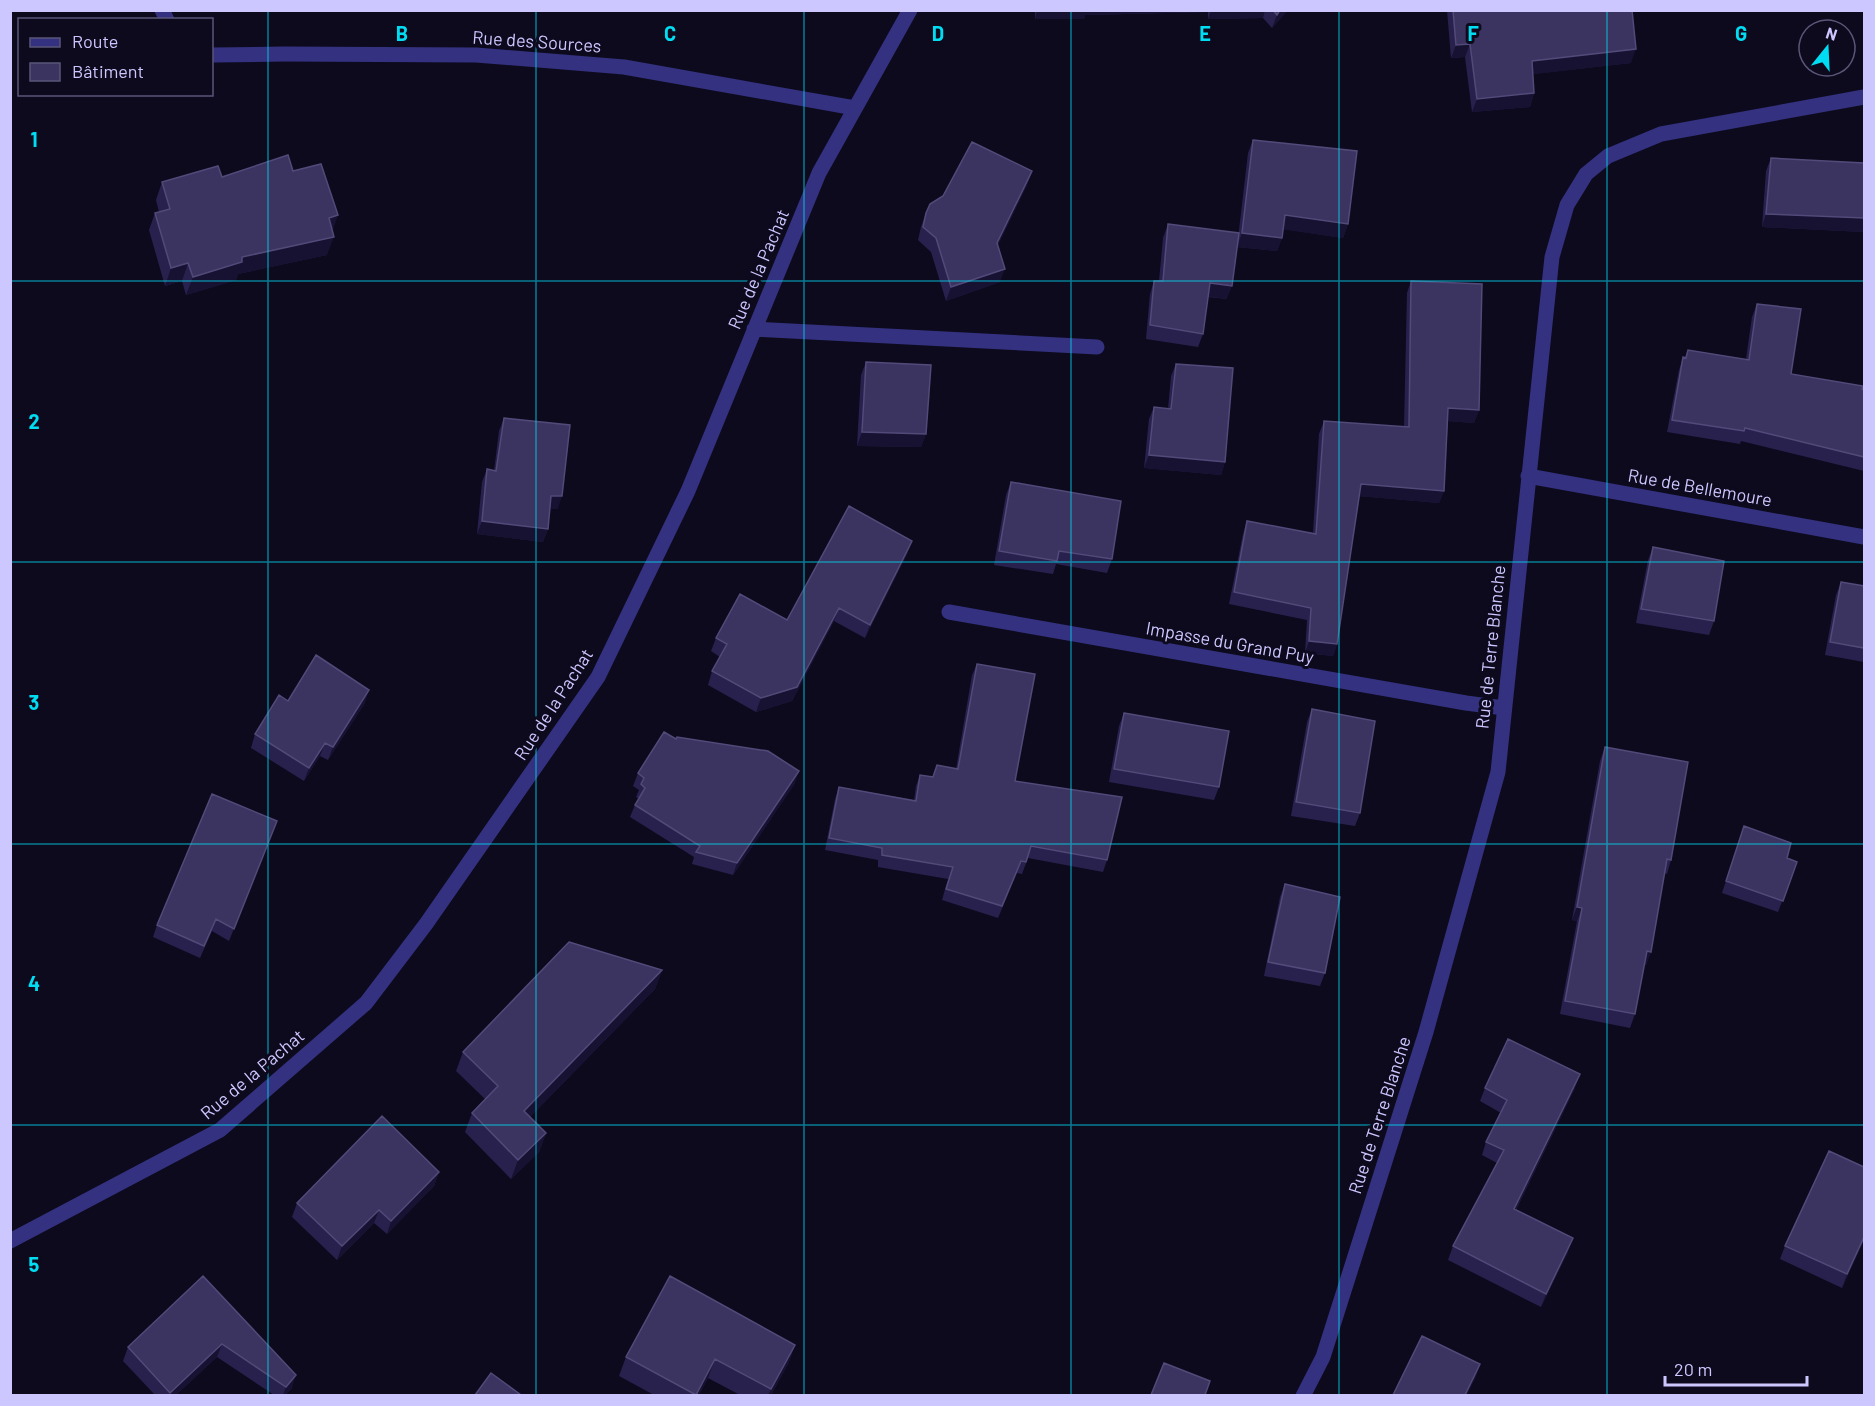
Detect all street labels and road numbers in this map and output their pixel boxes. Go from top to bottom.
street label: Rue des Sources [472,26,602,56]
street label: Rue de la Pachat [723,206,793,332]
street label: Rue de Bellemoure [1626,463,1774,511]
street label: Rue de Terre Blanche [1470,564,1510,730]
street label: Impasse du Grand Puy [1144,616,1316,668]
street label: Rue de la Pachat [509,644,597,764]
street label: Rue de la Pachat [196,1024,308,1124]
street label: Rue de Terre Blanche [1343,1033,1415,1197]

